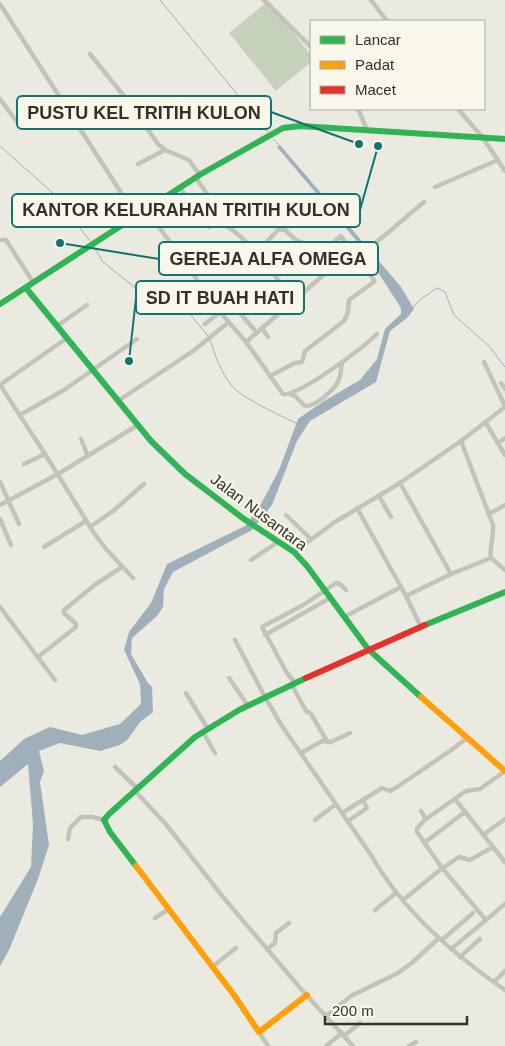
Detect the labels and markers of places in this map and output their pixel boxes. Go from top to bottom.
callout: PUSTU KEL TRITIH KULON [17,96,271,129]
callout: KANTOR KELURAHAN TRITIH KULON [12,194,360,227]
callout: GEREJA ALFA OMEGA [159,242,378,275]
callout: SD IT BUAH HATI [136,281,304,314]

